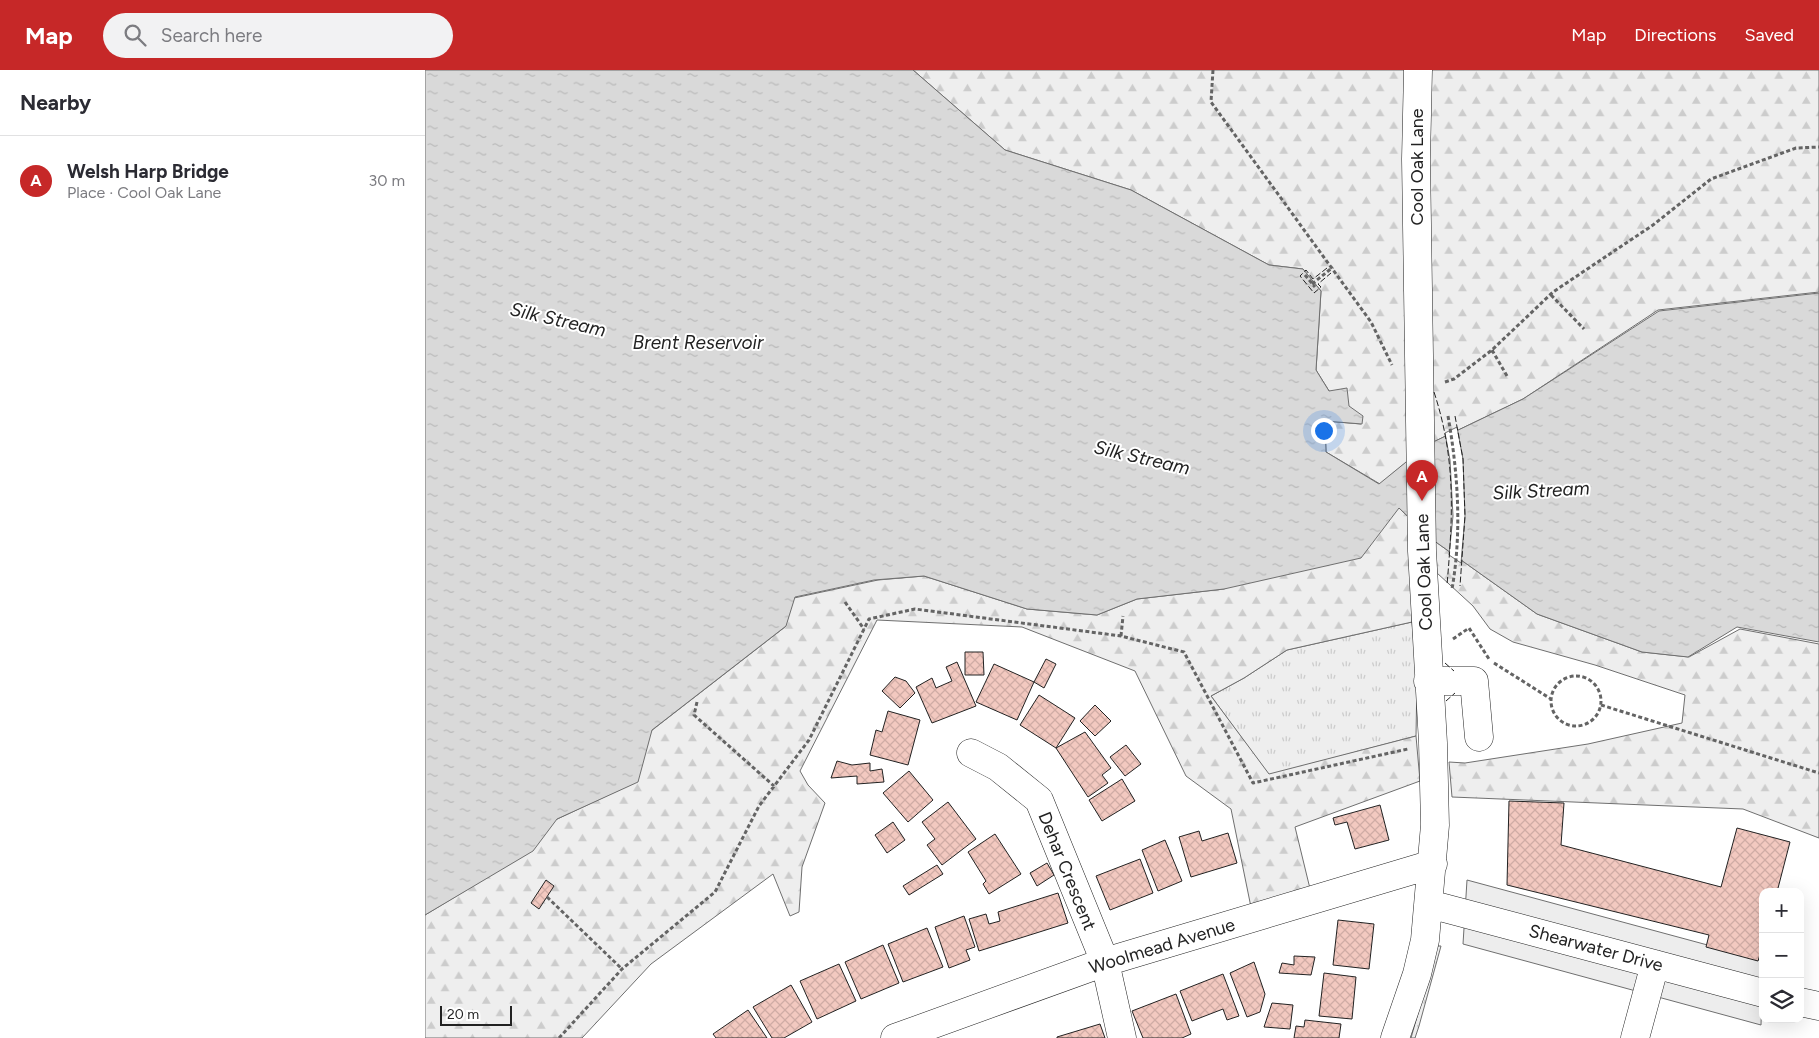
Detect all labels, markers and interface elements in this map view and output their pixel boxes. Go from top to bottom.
search box [103,13,453,58]
text: Map [25,21,73,50]
icon: search [121,21,149,49]
text: Search here [161,24,262,47]
text: Map [1571,24,1606,46]
text: Directions [1634,24,1716,46]
text: Saved [1744,24,1794,46]
text: Nearby [20,90,91,115]
street label: Cool Oak Lane [1406,108,1428,226]
text: Welsh Harp Bridge [67,160,229,183]
text: A [30,171,42,190]
text: 30 m [368,171,405,190]
text: Place · Cool Oak Lane [67,183,221,202]
water label: Silk Stream [508,297,608,342]
water label: Brent Reservoir [633,331,764,354]
your location [1311,418,1337,444]
water label: Silk Stream [1092,435,1192,480]
pin: A [1406,460,1438,501]
water label: Silk Stream [1492,476,1590,505]
street label: Cool Oak Lane [1411,513,1437,631]
street label: Dehar Crescent [1033,809,1101,934]
map controls [1759,888,1804,1023]
button: + [1759,888,1804,933]
street label: Woolmead Avenue [1086,913,1238,979]
street label: Shearwater Drive [1526,920,1666,977]
button: − [1759,933,1804,978]
button: layers [1759,978,1804,1023]
scale bar [440,1003,513,1026]
text: 20 m [447,1006,479,1023]

